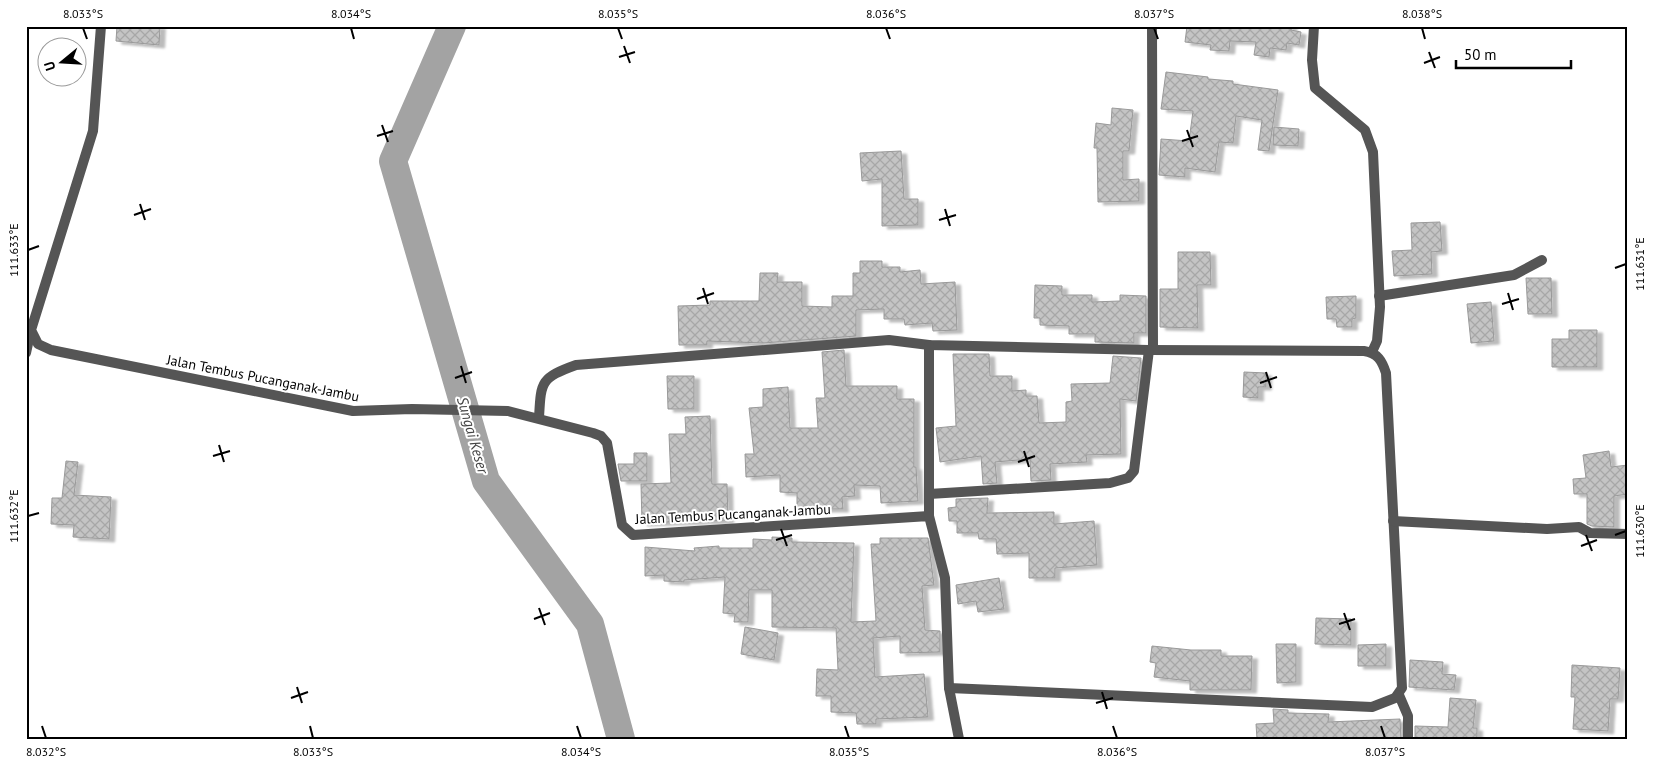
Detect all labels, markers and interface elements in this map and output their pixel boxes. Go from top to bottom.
text: 8.033°S [63,6,103,21]
text: 8.034°S [331,6,371,21]
text: 8.035°S [598,6,638,21]
text: 8.036°S [866,6,906,21]
text: 8.037°S [1134,6,1174,21]
text: 8.038°S [1402,6,1442,21]
north arrow [38,38,88,88]
scale bar [1456,38,1572,70]
text: 50 m [1464,45,1497,64]
text: U [40,59,60,73]
text: 111.633°E [6,223,21,277]
text: 111.631°E [1632,237,1647,291]
street label: Jalan Tembus Pucanganak-Jambu [164,350,361,406]
water label: Sungai Keser [453,394,493,477]
text: 111.632°E [6,489,21,543]
street label: Jalan Tembus Pucanganak-Jambu [634,500,831,528]
text: 111.630°E [1632,504,1647,558]
text: 8.032°S [26,744,66,759]
text: 8.033°S [293,744,333,759]
text: 8.034°S [561,744,601,759]
text: 8.035°S [829,744,869,759]
text: 8.036°S [1097,744,1137,759]
text: 8.037°S [1365,744,1405,759]

